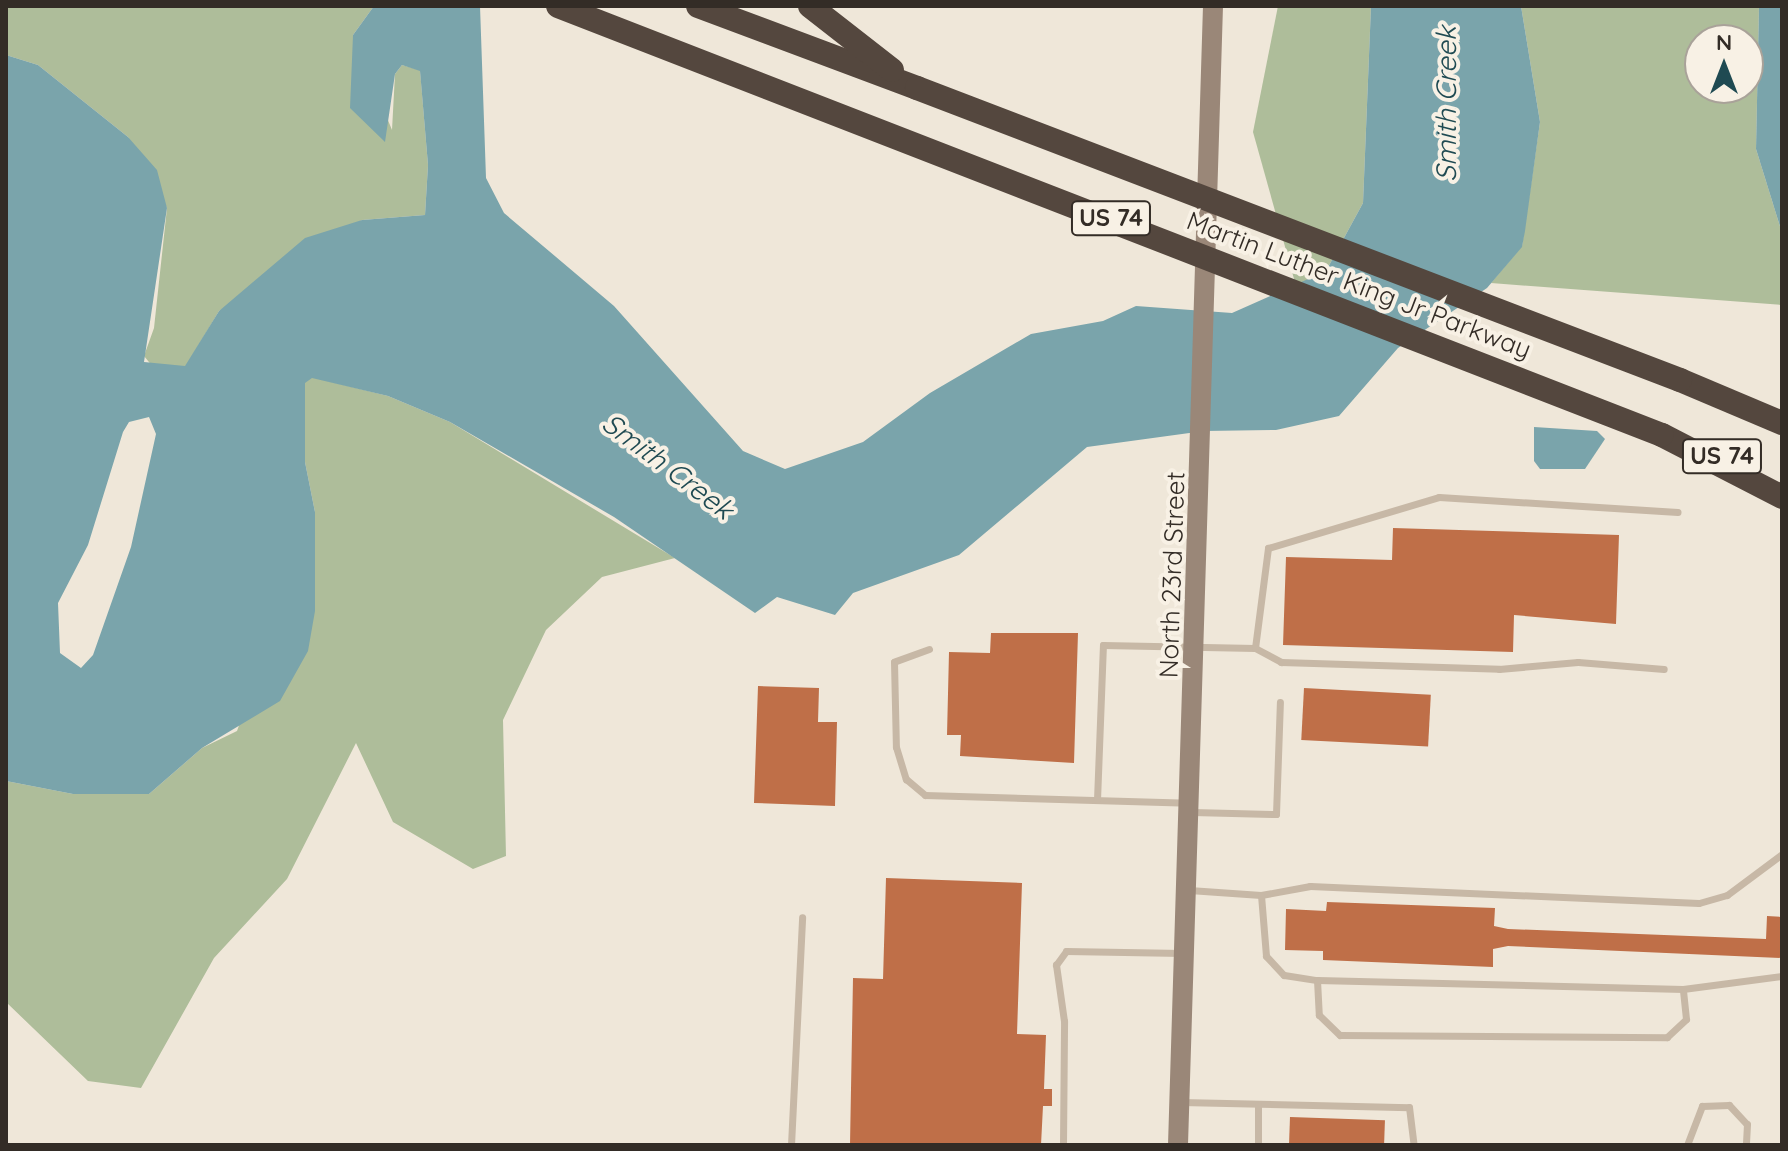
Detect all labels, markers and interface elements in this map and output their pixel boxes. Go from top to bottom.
north arrow [1684,24,1764,104]
water label: Smith Creek [1429,26,1463,182]
text: N [1716,28,1732,56]
road number: US 74 [1069,198,1153,238]
street label: Martin Luther King Jr Parkway [1182,205,1536,365]
water label: Smith Creek [596,406,740,526]
road number: US 74 [1680,436,1764,476]
street label: North 23rd Street [1153,471,1191,679]

